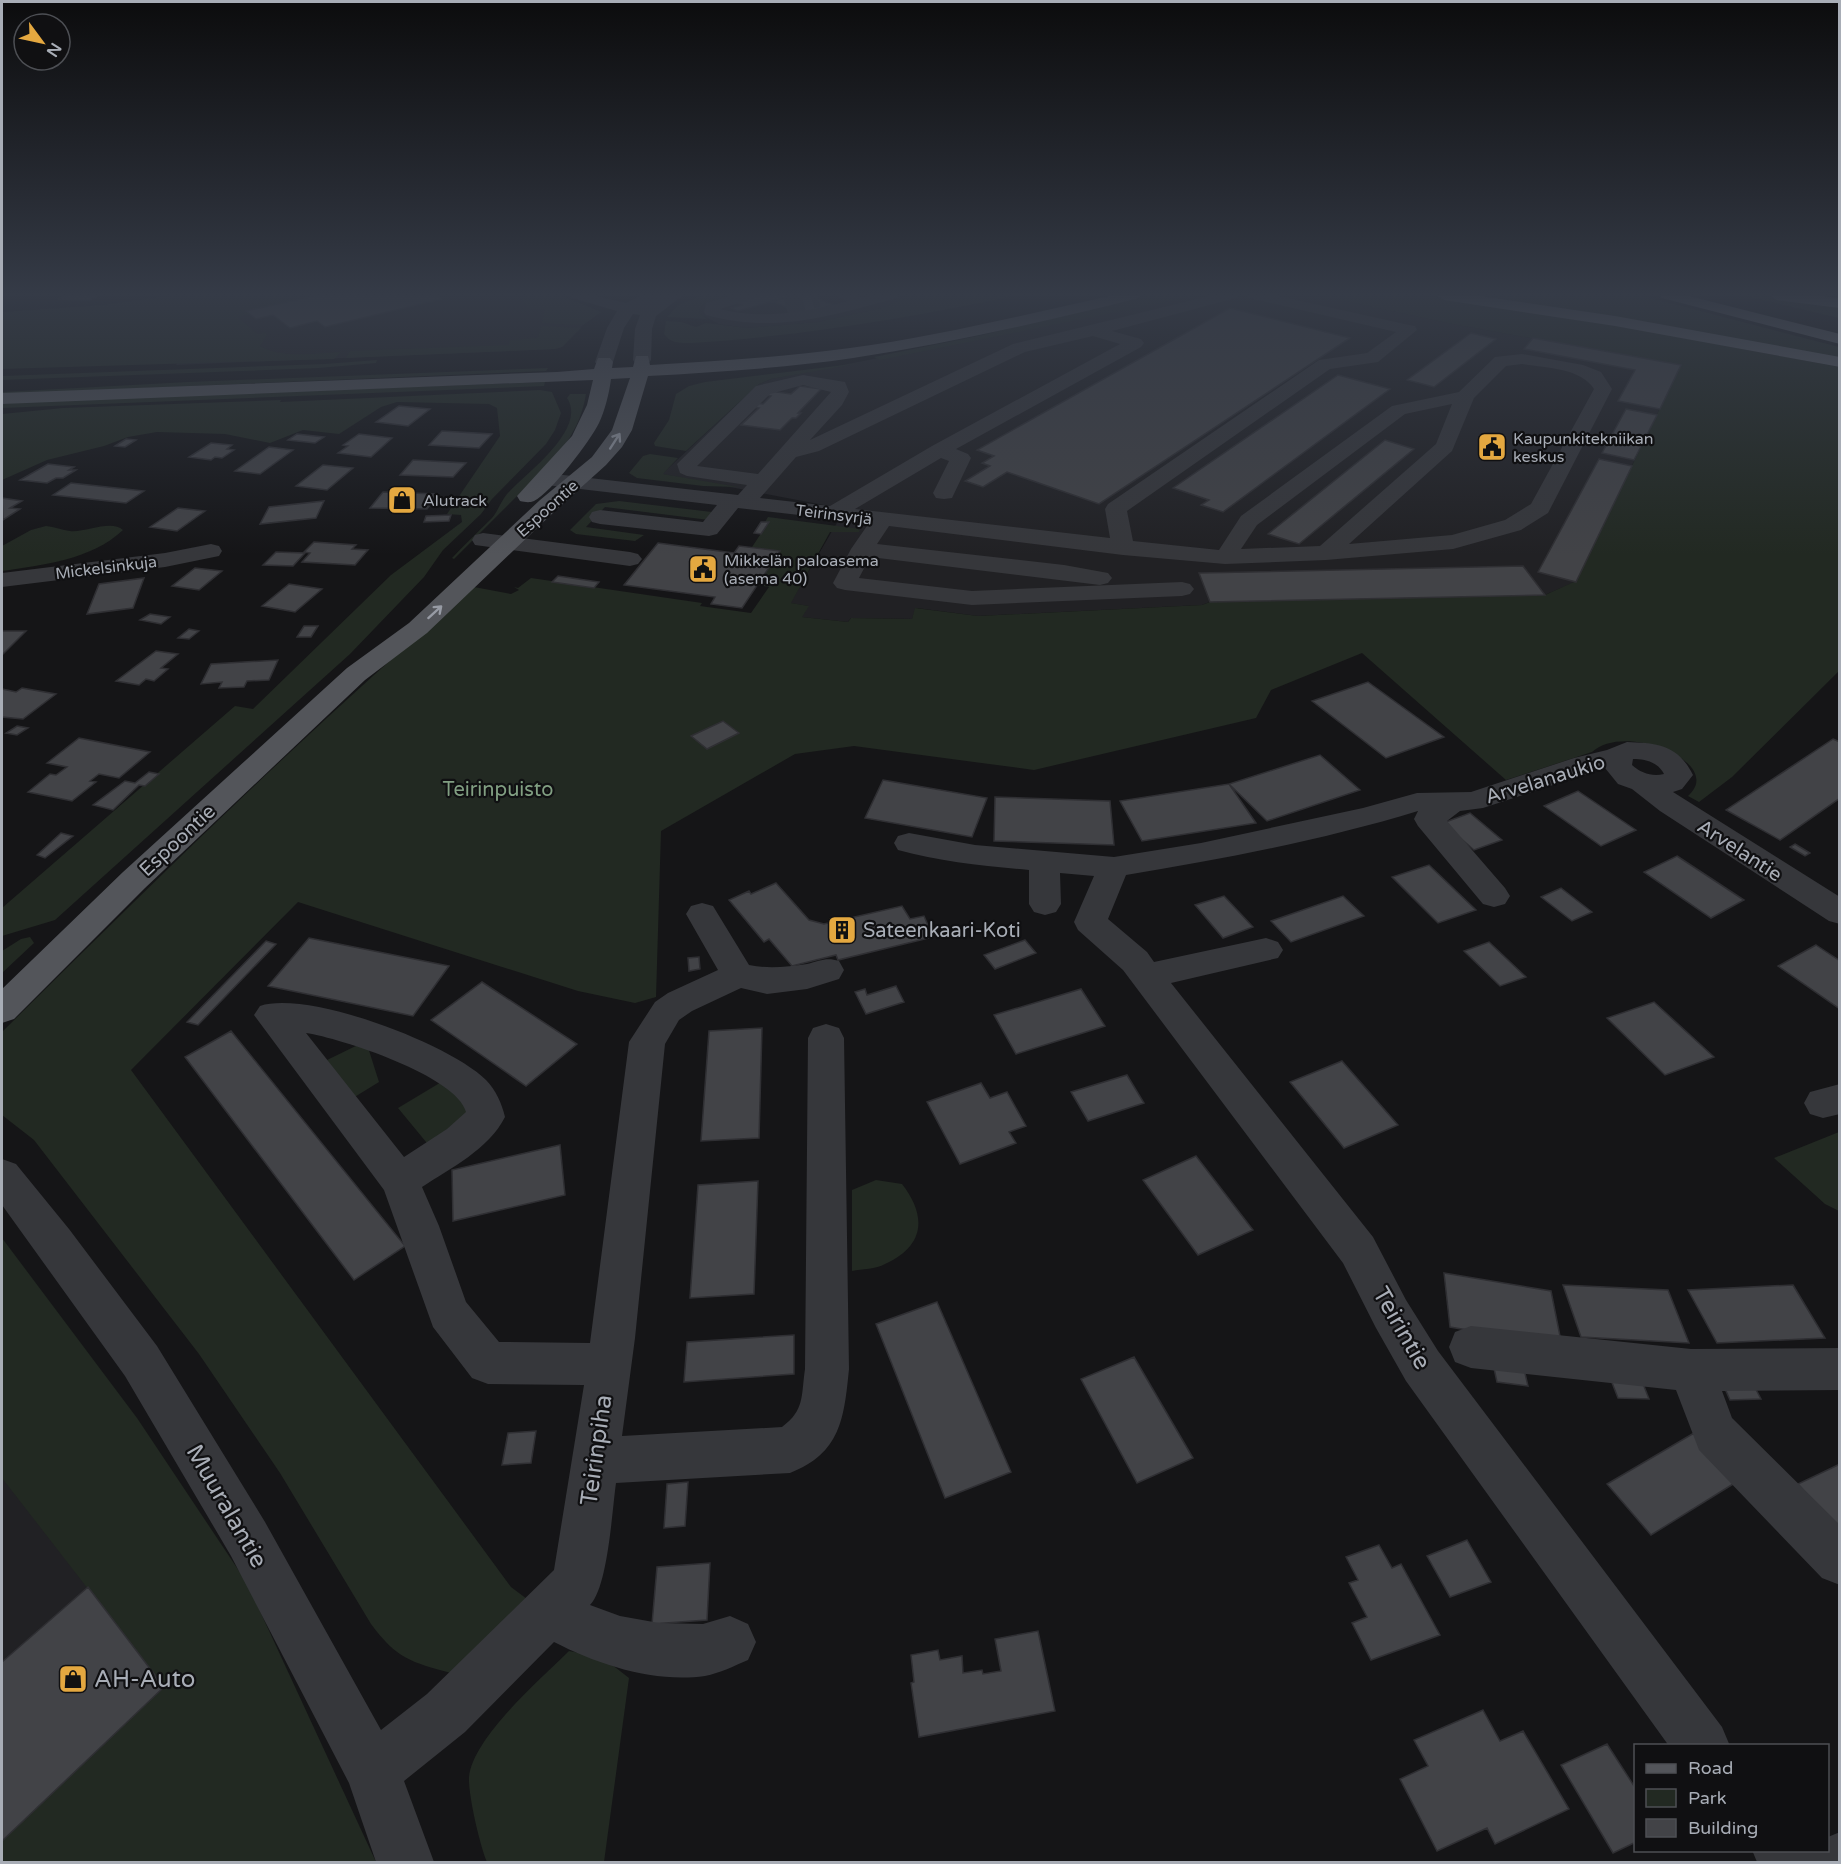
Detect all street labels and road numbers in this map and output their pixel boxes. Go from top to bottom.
street label: Espoontie [513,476,583,542]
street label: Teirinsyrjä [794,500,873,530]
street label: Mickelsinkuja [54,552,158,584]
street label: Arvelanaukio [1482,750,1608,810]
street label: Espoontie [135,800,221,882]
street label: Arvelantie [1693,815,1786,887]
street label: Teirintie [1366,1282,1437,1375]
street label: Teirinpiha [574,1393,619,1507]
street label: Muuralantie [180,1440,273,1573]

